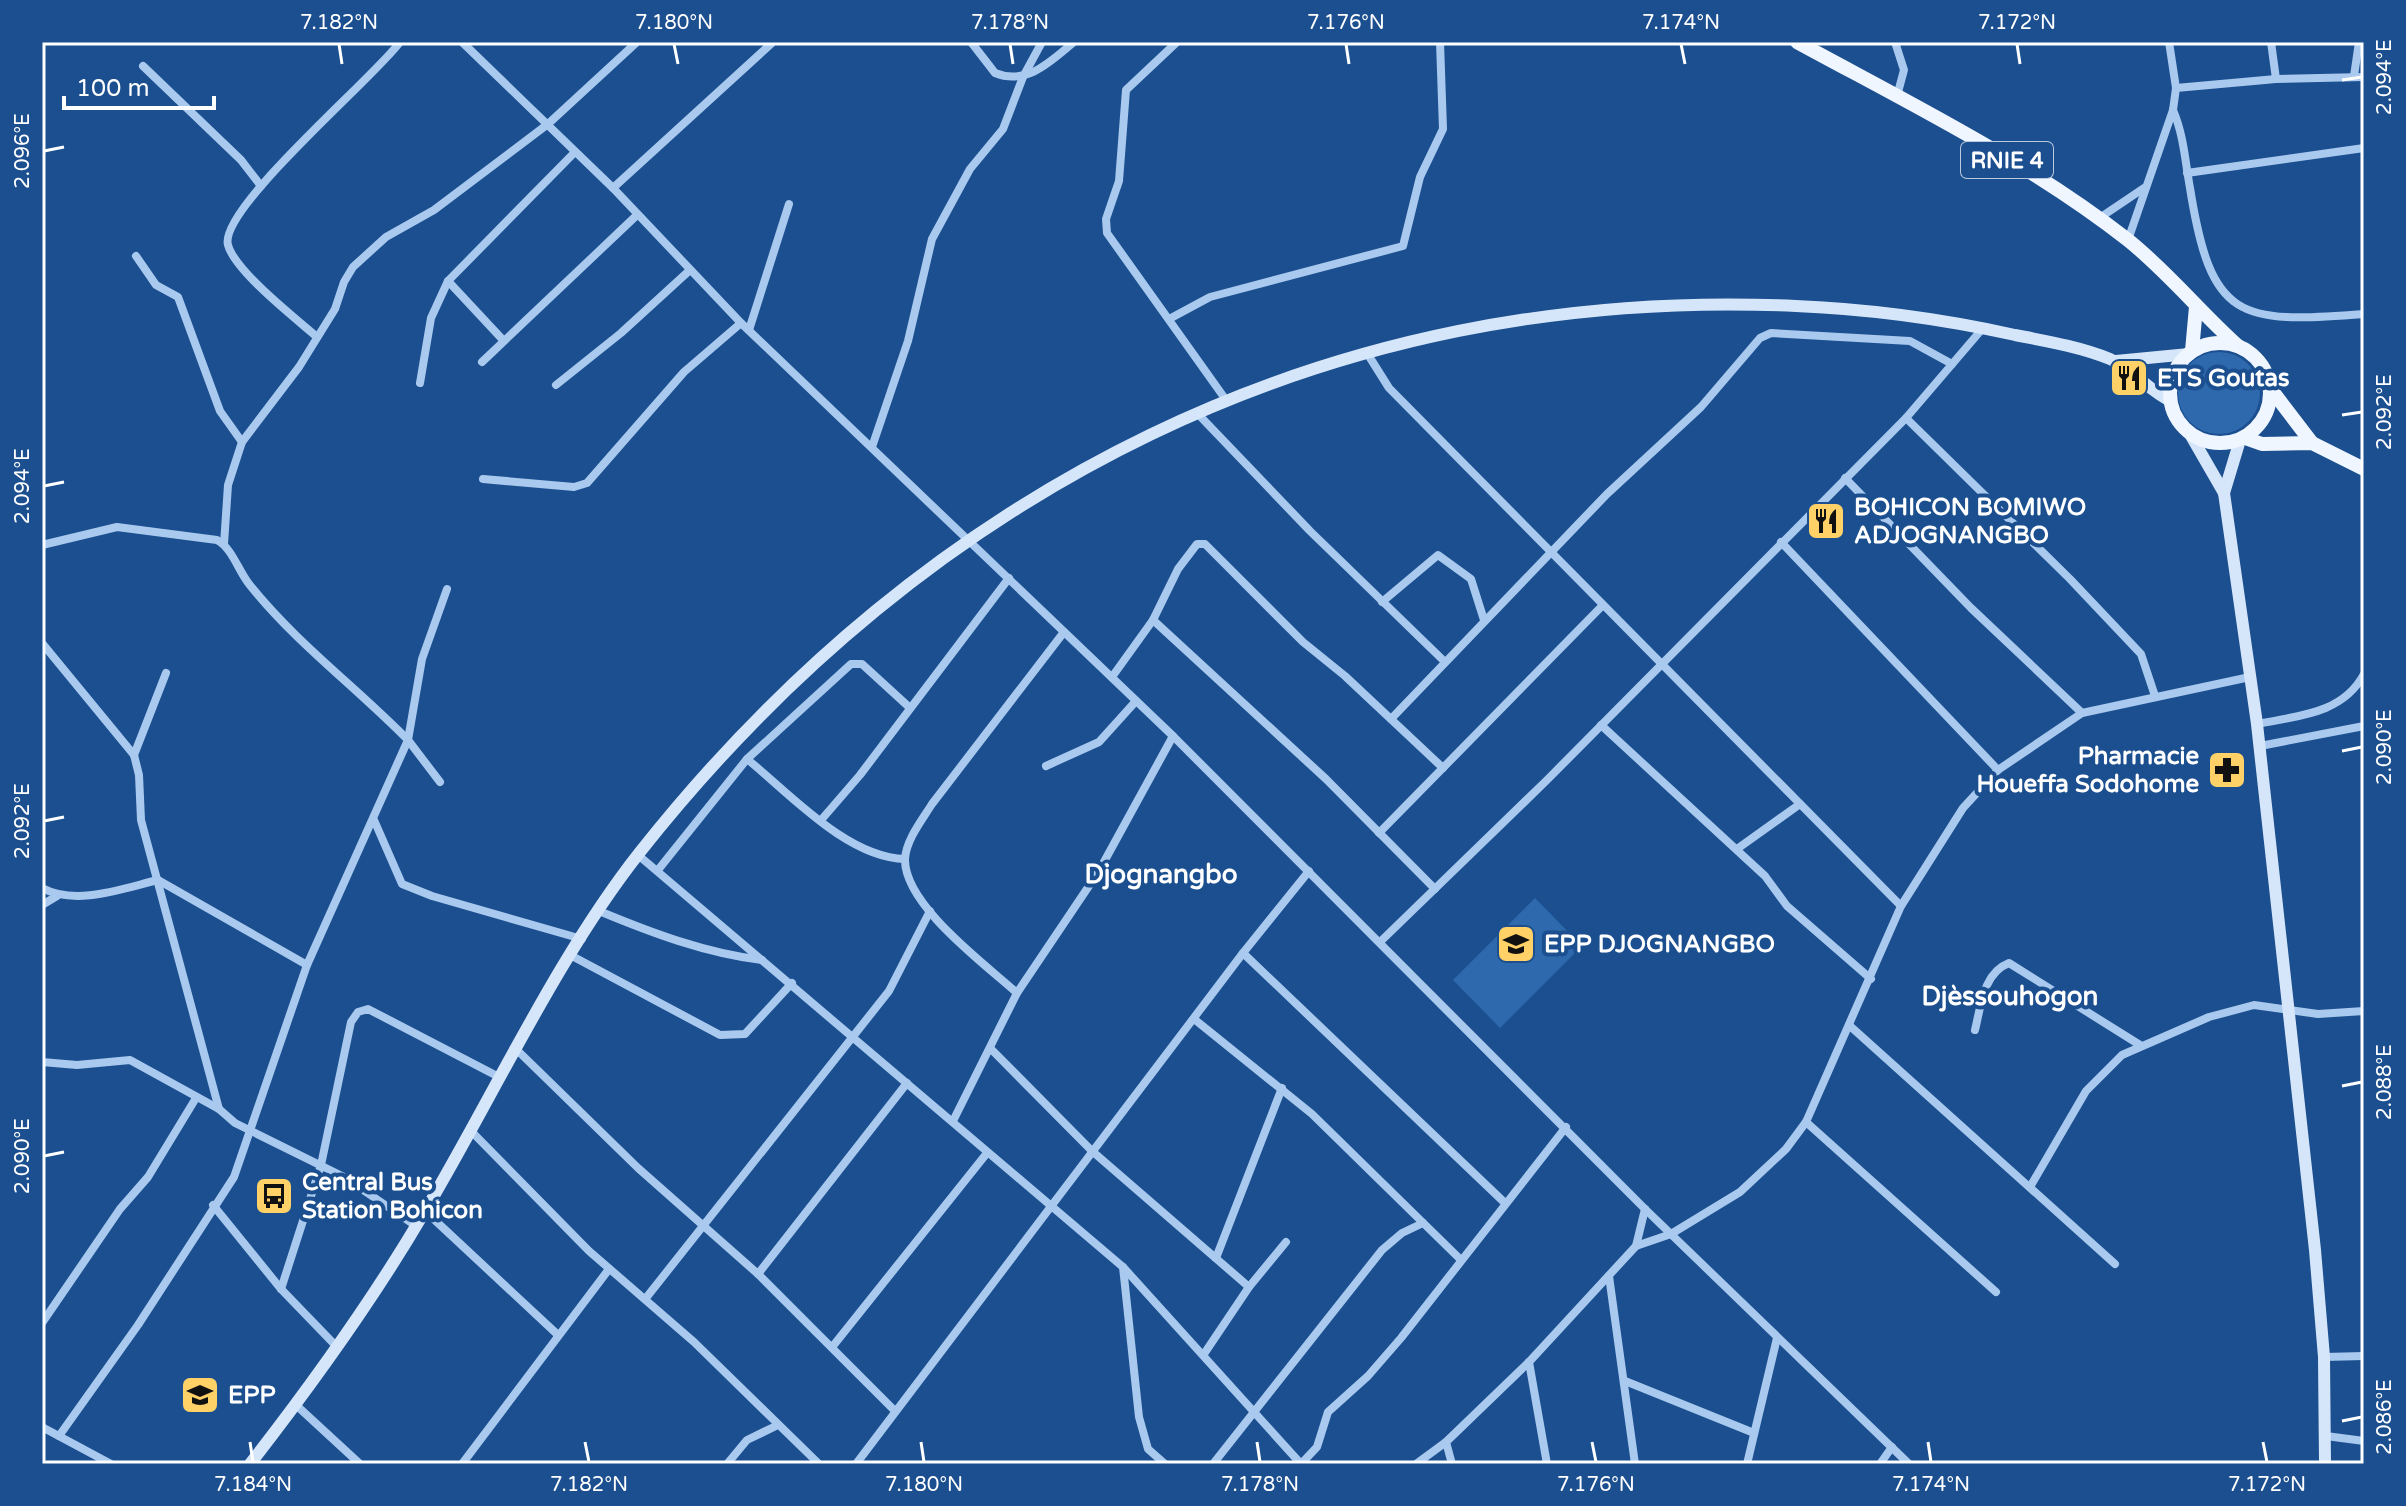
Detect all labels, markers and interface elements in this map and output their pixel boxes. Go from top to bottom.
text: 7.182°N [300,11,378,35]
text: 7.180°N [635,11,713,35]
text: 7.178°N [971,11,1049,35]
text: 7.176°N [1307,11,1385,35]
text: 7.174°N [1642,11,1720,35]
text: 7.172°N [1978,11,2056,35]
text: 2.094°E [2373,39,2397,115]
scale bar [64,60,214,110]
text: 100 m [76,74,150,103]
text: 2.096°E [11,113,35,189]
road number: RNIE 4 [1961,142,2053,178]
restaurant icon: ETS Goutas [2108,357,2150,399]
place label: ETS Goutas [2157,364,2290,393]
text: 2.092°E [2373,374,2397,450]
text: 2.094°E [11,448,35,524]
place label: BOHICON BOMIWO ADJOGNANGBO [1854,493,2086,550]
restaurant icon: BOHICON BOMIWO ADJOGNANGBO [1805,500,1847,542]
text: 2.090°E [2373,709,2397,785]
place label: Pharmacie Houeffa Sodohome [1977,742,2199,799]
pharmacy icon: Pharmacie Houeffa Sodohome [2206,749,2248,791]
text: 2.092°E [11,783,35,859]
district label: Djognangbo [1085,859,1238,890]
school or university icon: EPP DJOGNANGBO [1495,923,1537,965]
place label: EPP DJOGNANGBO [1544,930,1775,959]
district label: Djèssouhogon [1922,981,2098,1012]
text: 2.088°E [2373,1044,2397,1120]
text: 2.090°E [11,1118,35,1194]
place label: Central Bus Station Bohicon [302,1168,483,1225]
bus stop icon: Central Bus Station Bohicon [253,1175,295,1217]
school or university icon: EPP [179,1374,221,1416]
text: 2.086°E [2373,1379,2397,1455]
place label: EPP [228,1381,276,1410]
text: 7.184°N [214,1473,292,1497]
text: 7.182°N [550,1473,628,1497]
text: 7.180°N [885,1473,963,1497]
text: 7.178°N [1221,1473,1299,1497]
text: 7.176°N [1557,1473,1635,1497]
text: 7.174°N [1892,1473,1970,1497]
text: 7.172°N [2228,1473,2306,1497]

